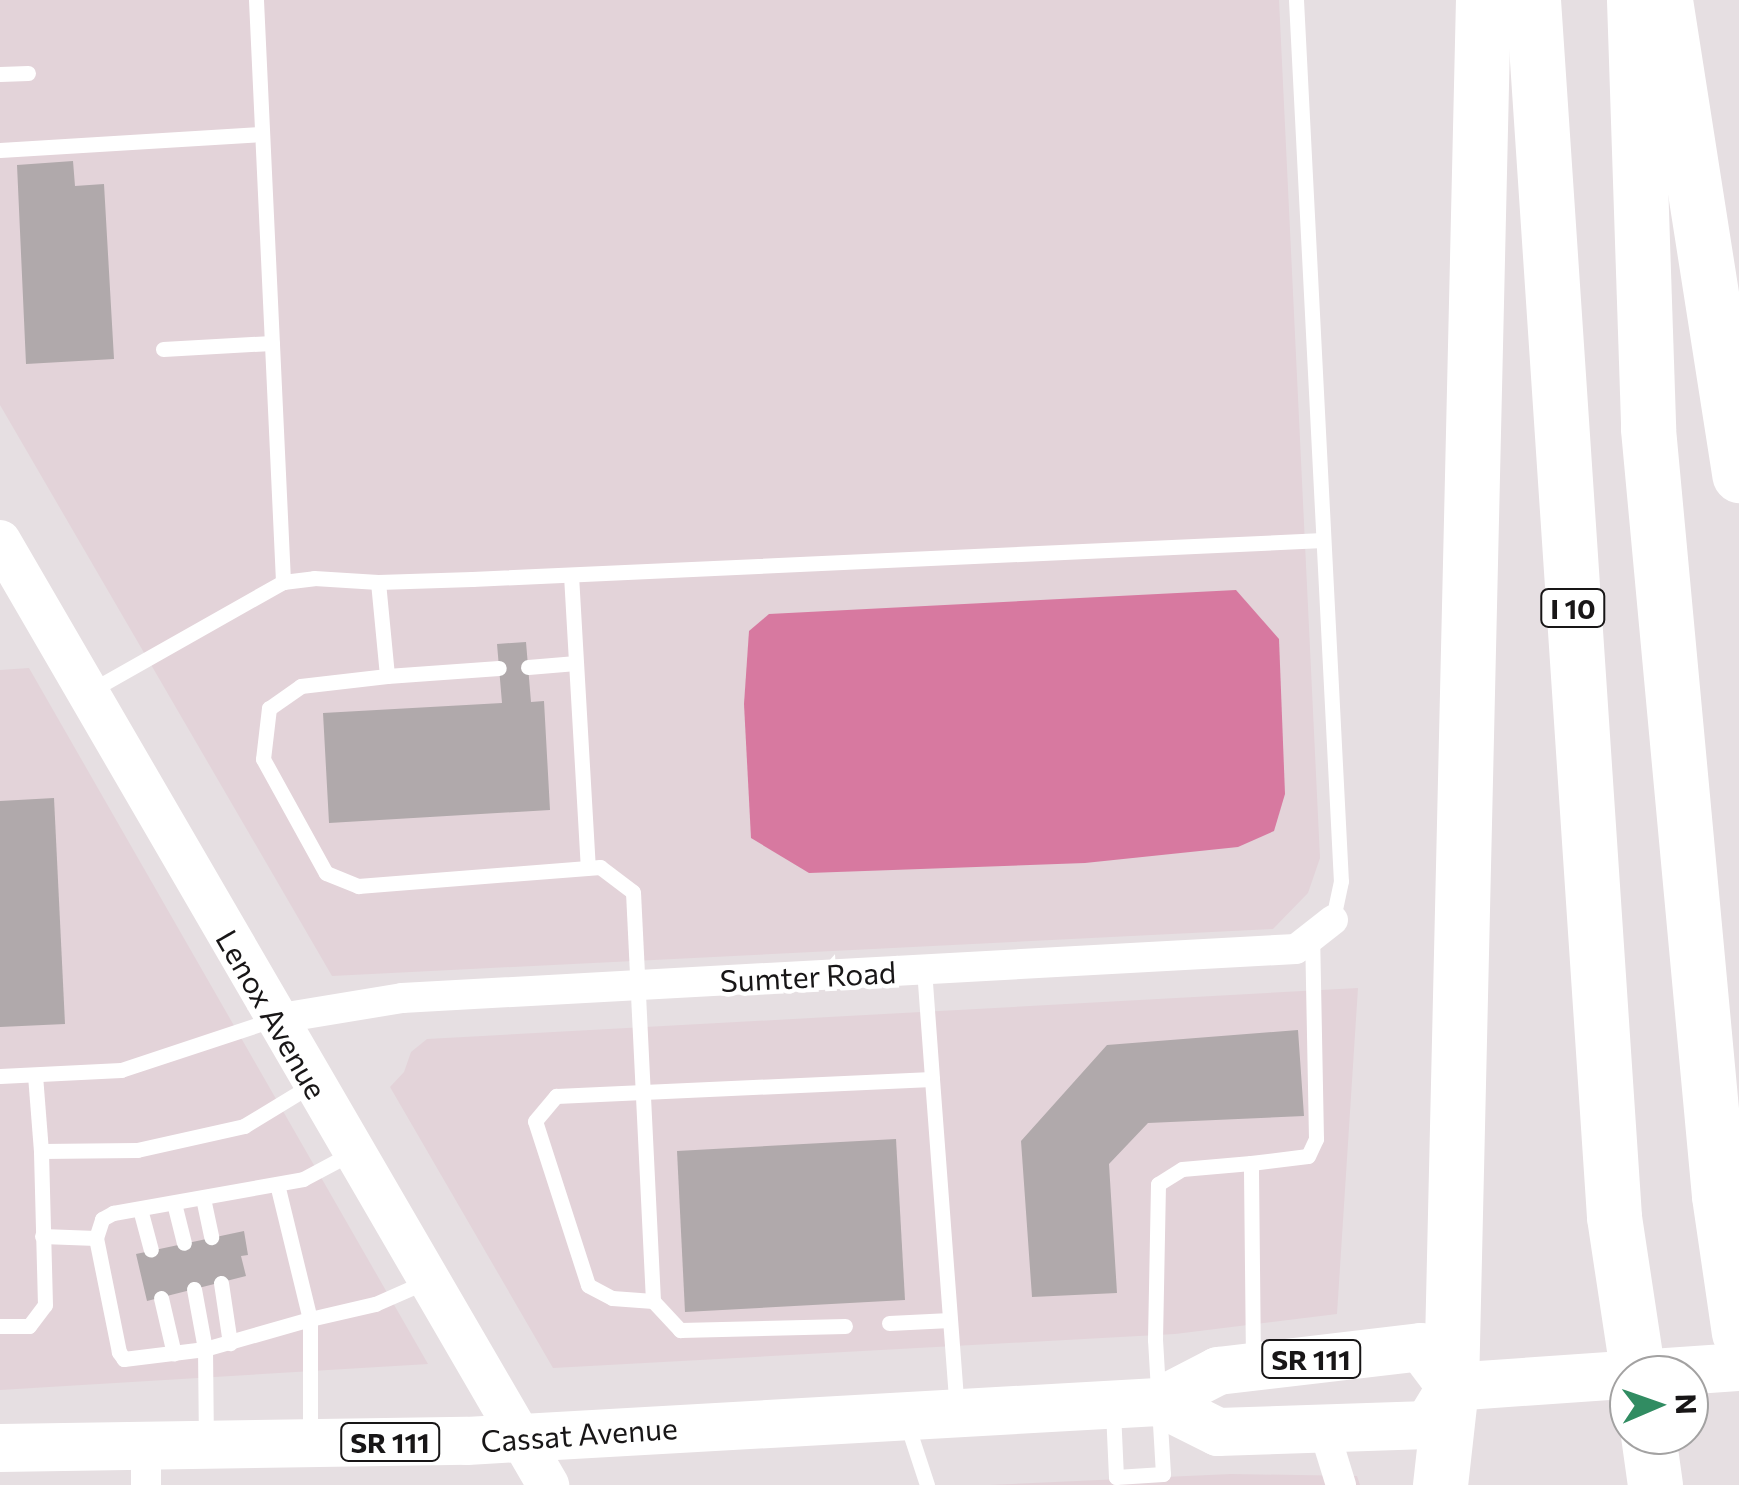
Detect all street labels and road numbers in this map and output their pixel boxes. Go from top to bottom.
road number: I 10 [1538,585,1608,631]
street label: Lenox Avenue [209,923,335,1105]
street label: Sumter Road [719,953,897,999]
road number: SR 111 [1261,1336,1361,1382]
street label: Cassat Avenue [479,1409,679,1459]
road number: SR 111 [340,1419,440,1465]

